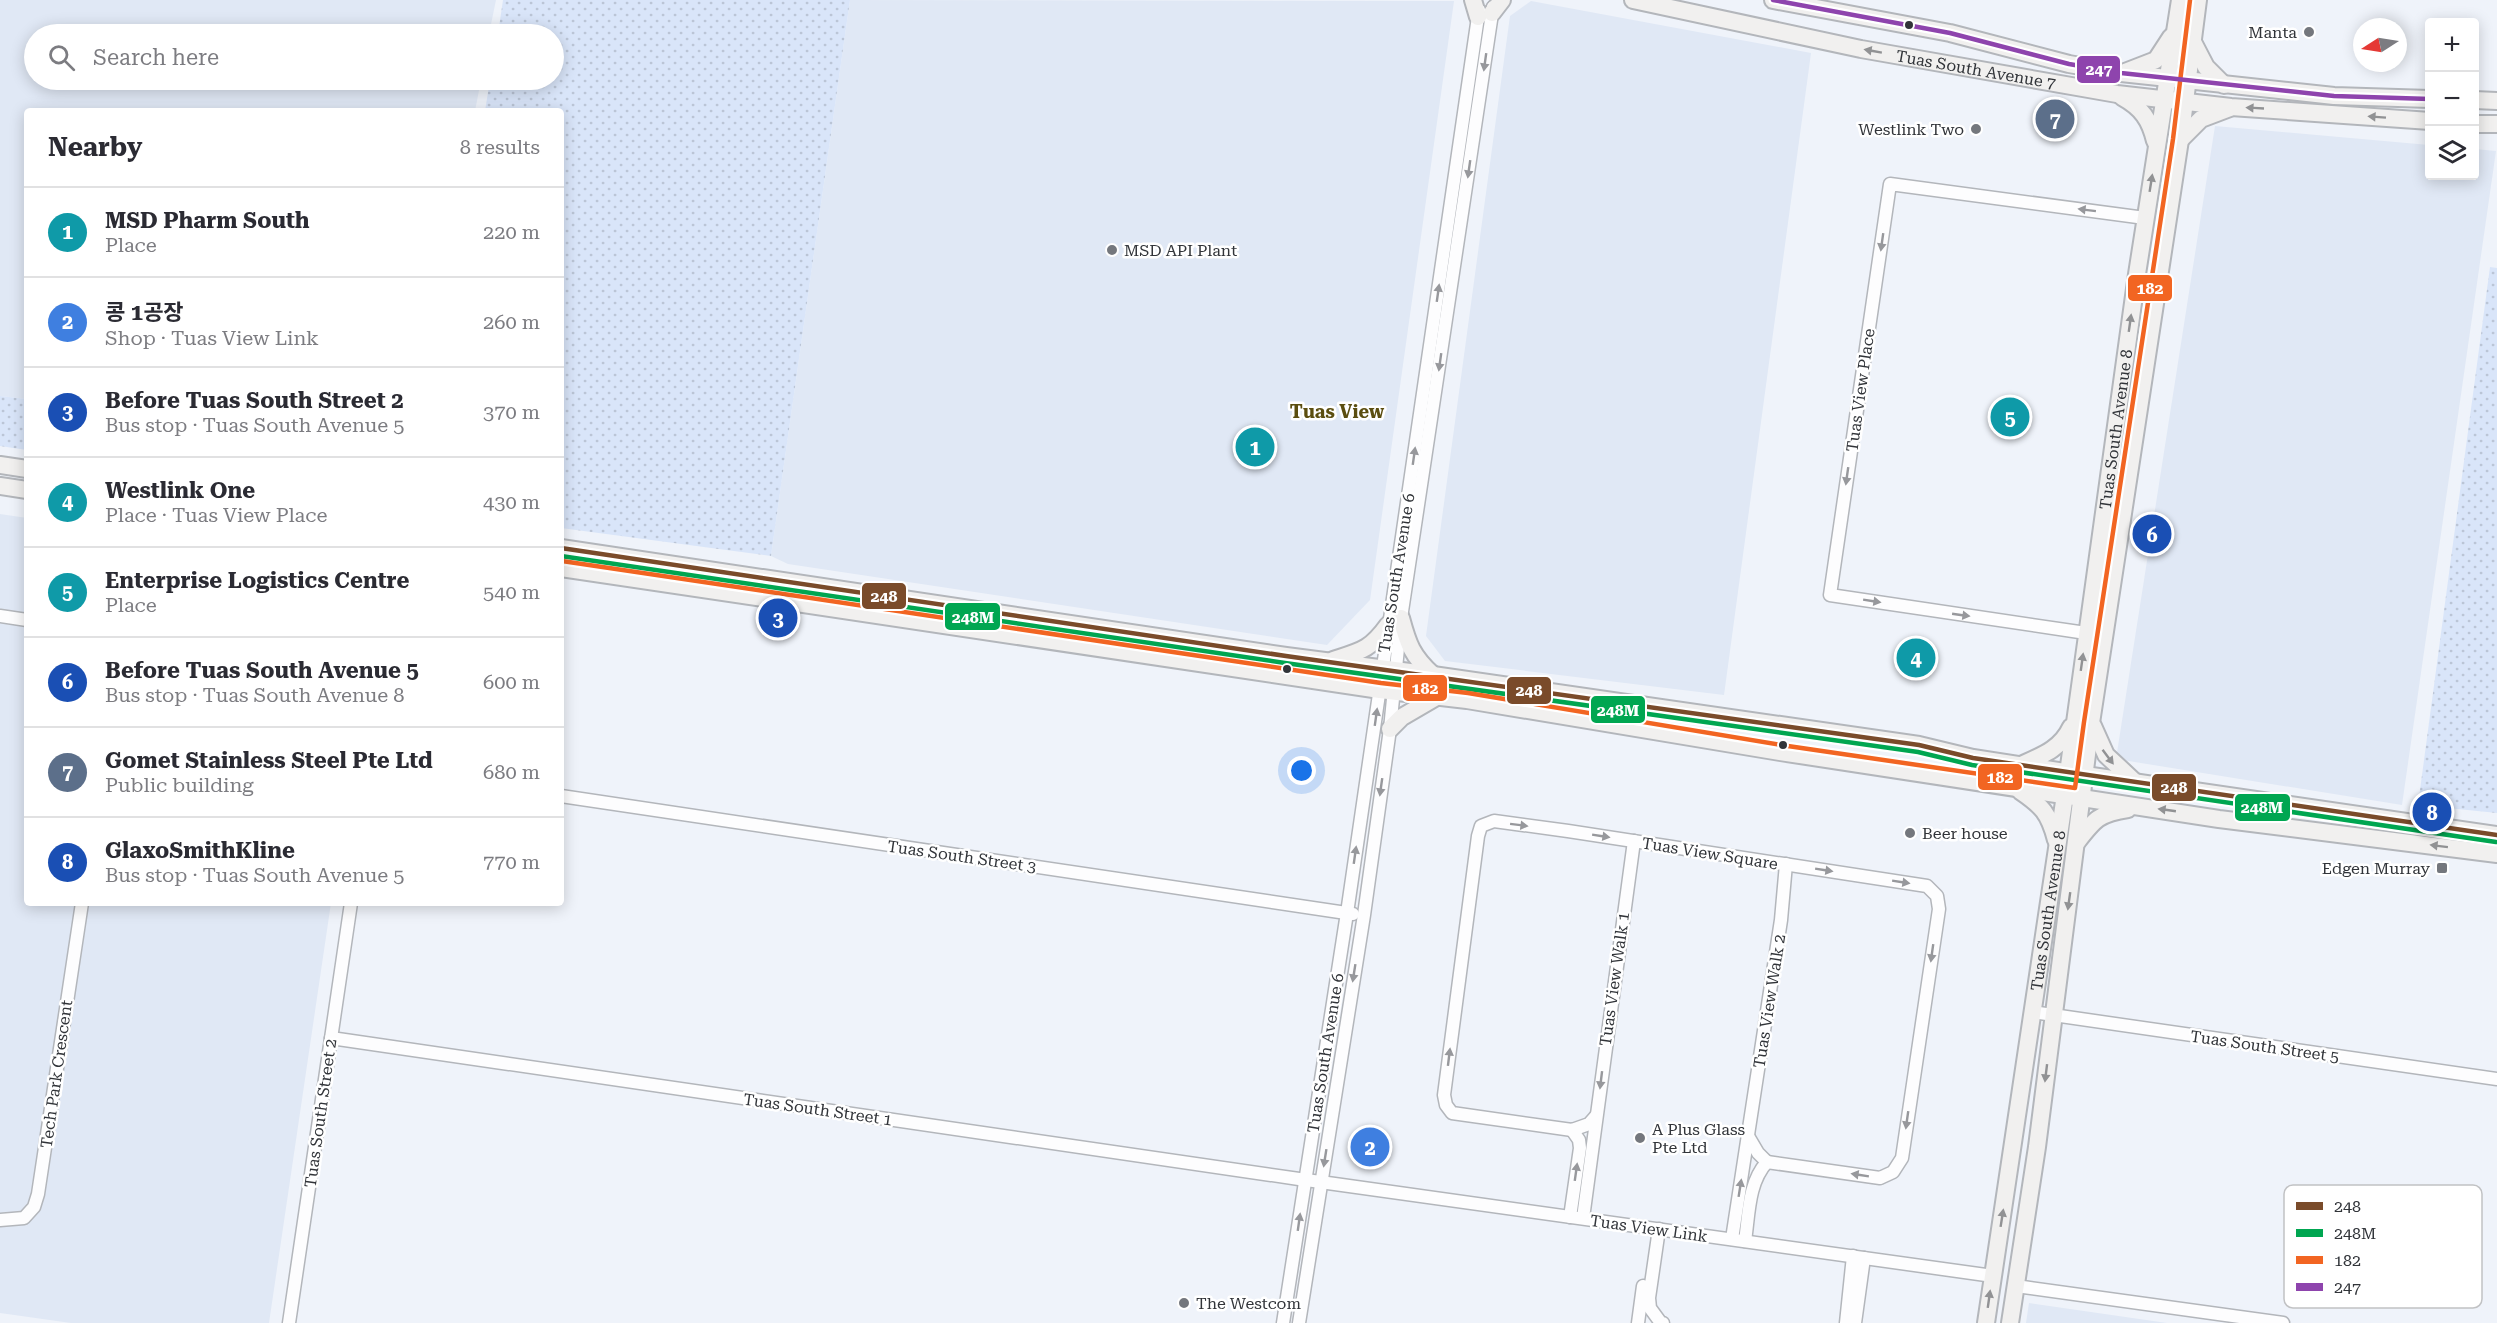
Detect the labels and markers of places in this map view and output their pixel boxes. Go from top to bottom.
unlabelled marker [1903,19,1915,31]
place label: Manta [2248,23,2297,42]
marker: Manta [2302,25,2316,39]
pin: 7 [2036,96,2074,142]
place label: Westlink Two [1858,120,1964,139]
marker: Westlink Two [1969,122,1983,136]
place label: MSD API Plant [1124,241,1237,260]
marker: MSD API Plant [1105,243,1119,257]
pin: 5 [1990,394,2030,440]
pin: 1 [1236,424,1274,470]
pin: 6 [2132,512,2172,556]
pin: 3 [758,596,798,640]
pin: 4 [1896,636,1936,680]
unlabelled marker [1281,663,1293,675]
unlabelled marker [1777,739,1789,751]
pin: 8 [2412,790,2452,834]
place label: Beer house [1922,824,2008,843]
marker: Beer house [1903,826,1917,840]
place label: Edgen Murray [2322,859,2431,878]
marker: Edgen Murray [2435,861,2449,875]
place label: A Plus Glass Pte Ltd [1652,1120,1745,1157]
pin: 2 [1350,1124,1390,1170]
marker: A Plus Glass Pte Ltd [1633,1131,1647,1145]
place label: The Westcom [1196,1294,1301,1313]
marker: The Westcom [1177,1296,1191,1310]

